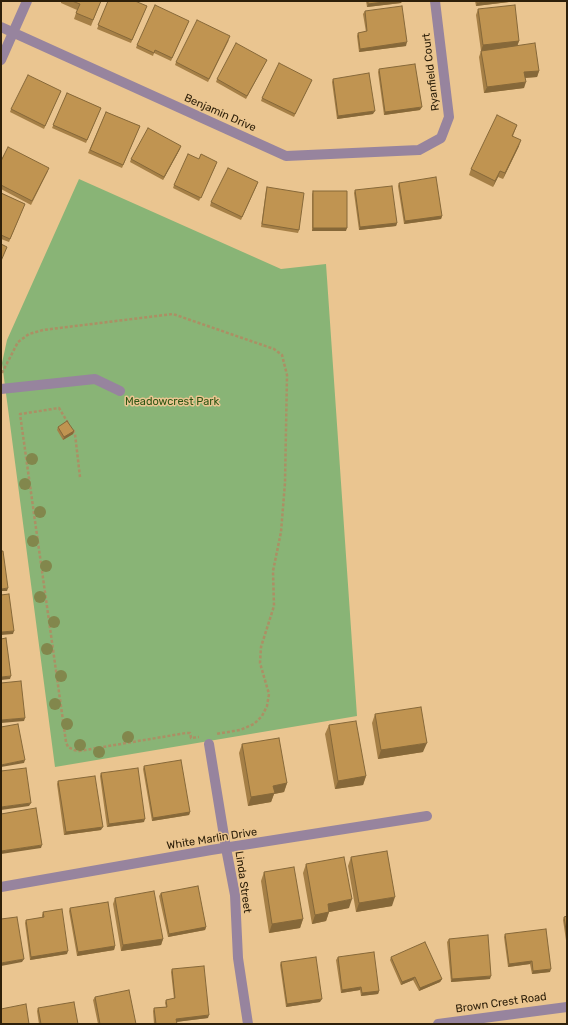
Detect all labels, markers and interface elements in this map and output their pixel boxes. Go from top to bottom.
street label: Ryanfield Court [420,32,442,112]
street label: Benjamin Drive [182,91,258,135]
park label: Meadowcrest Park [125,395,219,409]
street label: White Marlin Drive [166,825,258,853]
street label: Linda Street [232,850,254,914]
street label: Brown Crest Road [455,990,547,1016]

